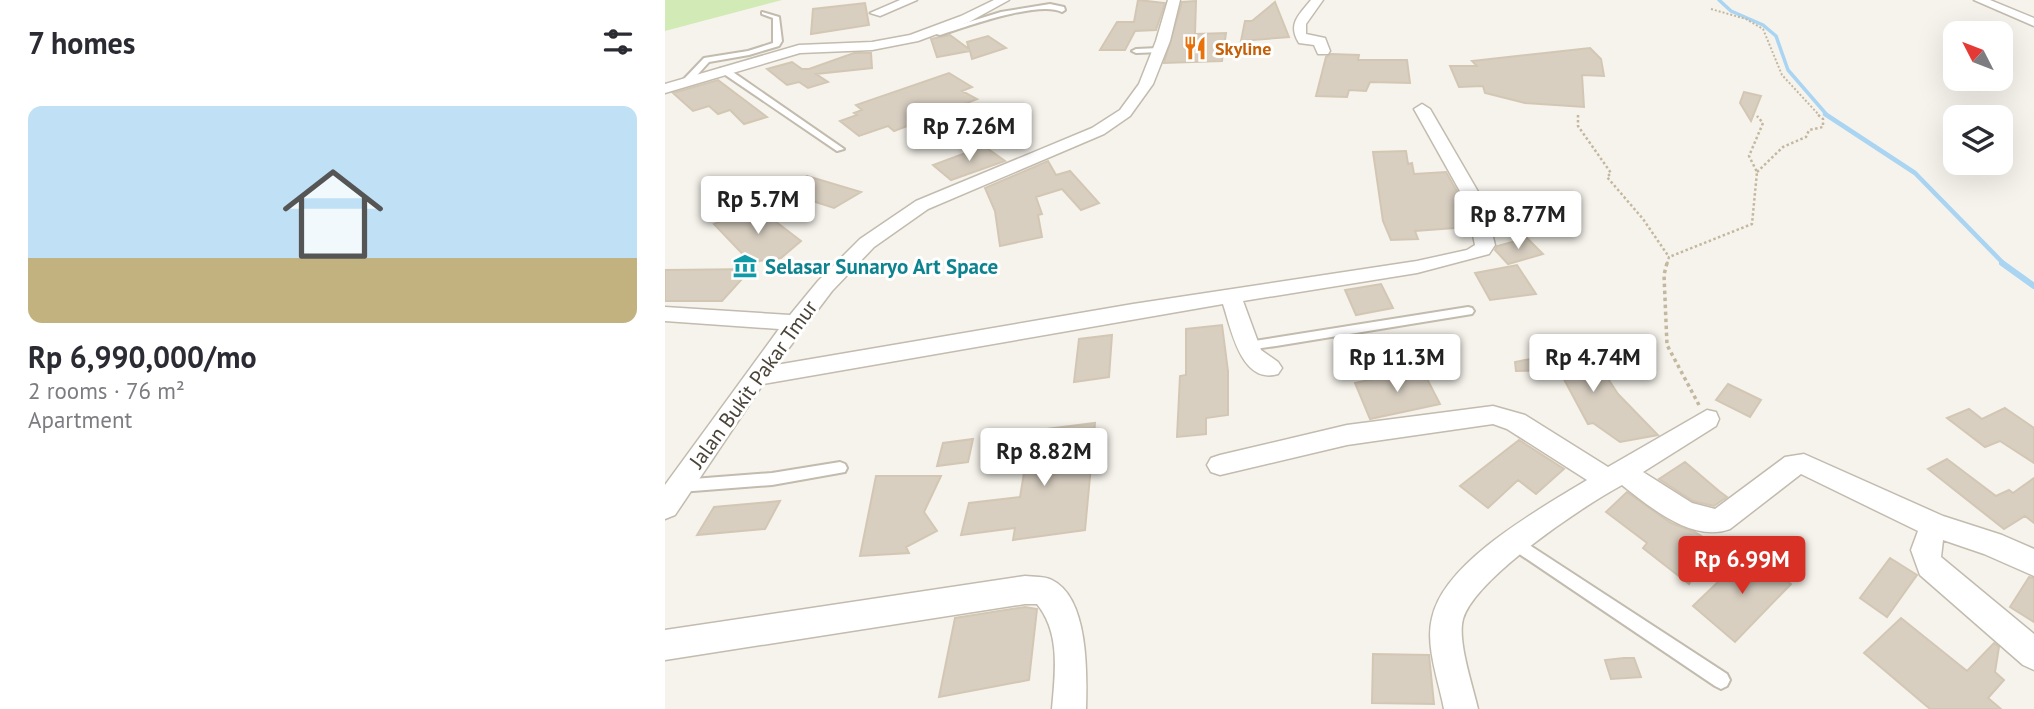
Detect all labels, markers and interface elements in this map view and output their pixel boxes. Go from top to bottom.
north arrow [1943,21,2013,91]
map controls [1943,21,2013,175]
text: 7 homes [28,23,136,62]
icon: filters [599,23,637,61]
restaurant icon: Skyline [1181,34,1209,62]
place label: Skyline [1215,37,1271,60]
pin: Rp 7.26M [897,104,1041,163]
button: layers [1943,105,2013,175]
text: Rp 7.26M [923,111,1015,140]
icon: home [270,151,396,277]
pin: Rp 5.7M [693,176,823,236]
text: Rp 5.7M [717,184,799,213]
pin: Rp 8.77M [1446,191,1590,251]
text: Rp 8.77M [1470,199,1566,228]
museum icon: Selasar Sunaryo Art Space [731,252,759,280]
place label: Selasar Sunaryo Art Space [765,253,998,280]
street label: Jalan Bukit Pakar Tmur [682,295,823,474]
pin: Rp 11.3M [1325,334,1469,394]
pin: Rp 4.74M [1521,334,1665,394]
text: Rp 6,990,000/mo [28,337,257,376]
text: Rp 11.3M [1349,342,1445,371]
text: Rp 4.74M [1545,342,1641,371]
text: 2 rooms · 76 m² [28,376,185,405]
text: Apartment [28,405,132,434]
pin: Rp 8.82M [972,428,1116,488]
text: Rp 8.82M [996,436,1092,465]
pin: Rp 6.99M [1670,536,1814,596]
text: Rp 6.99M [1694,544,1790,573]

